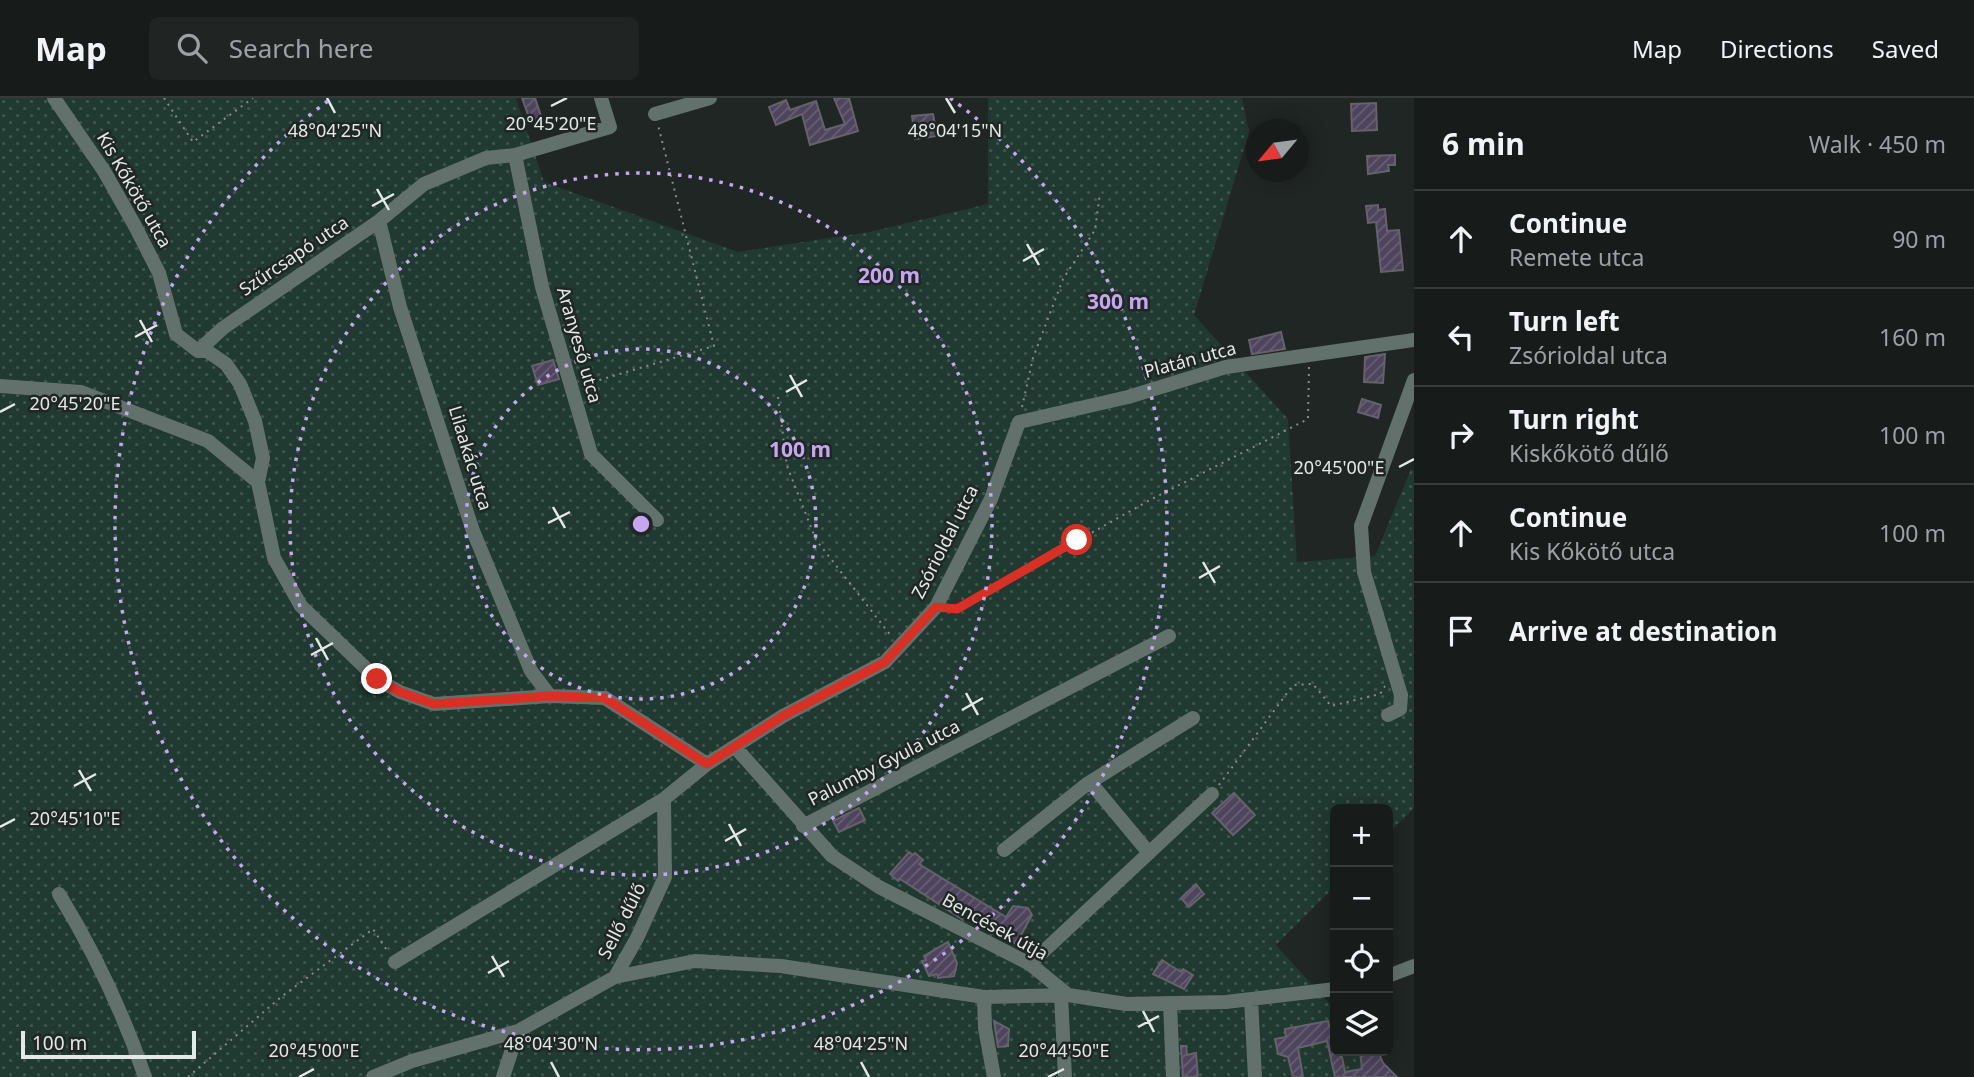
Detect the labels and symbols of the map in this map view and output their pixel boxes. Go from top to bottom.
text: 20°45'20"E [506,111,596,135]
text: 48°04'25"N [288,118,382,142]
text: 48°04'15"N [908,118,1002,142]
north arrow [1246,119,1309,182]
street label: Kis Kőkötő utca [92,127,178,252]
street label: Szűrcsapó utca [234,210,353,301]
text: 200 m [858,261,920,289]
street label: Aranyeső utca [552,284,608,406]
text: 300 m [1087,287,1149,315]
street label: Platán utca [1141,335,1238,383]
text: 20°45'20"E [30,391,120,415]
street label: Lilaakác utca [444,402,498,513]
text: 100 m [769,435,831,463]
text: 20°45'00"E [1294,455,1384,479]
street label: Zsórioldal utca [905,481,983,602]
centre of rings [629,512,653,536]
route start [1061,524,1092,555]
route end [361,663,392,694]
street label: Palumby Gyula utca [804,713,964,811]
text: 20°45'10"E [30,806,120,830]
street label: Sellő dűlő [592,878,651,963]
street label: Bencések útja [938,887,1053,965]
scale bar [21,1028,196,1060]
text: 48°04'30"N [504,1031,598,1055]
text: 48°04'25"N [814,1031,908,1055]
text: 20°45'00"E [269,1038,359,1062]
text: 20°44'50"E [1019,1038,1109,1062]

